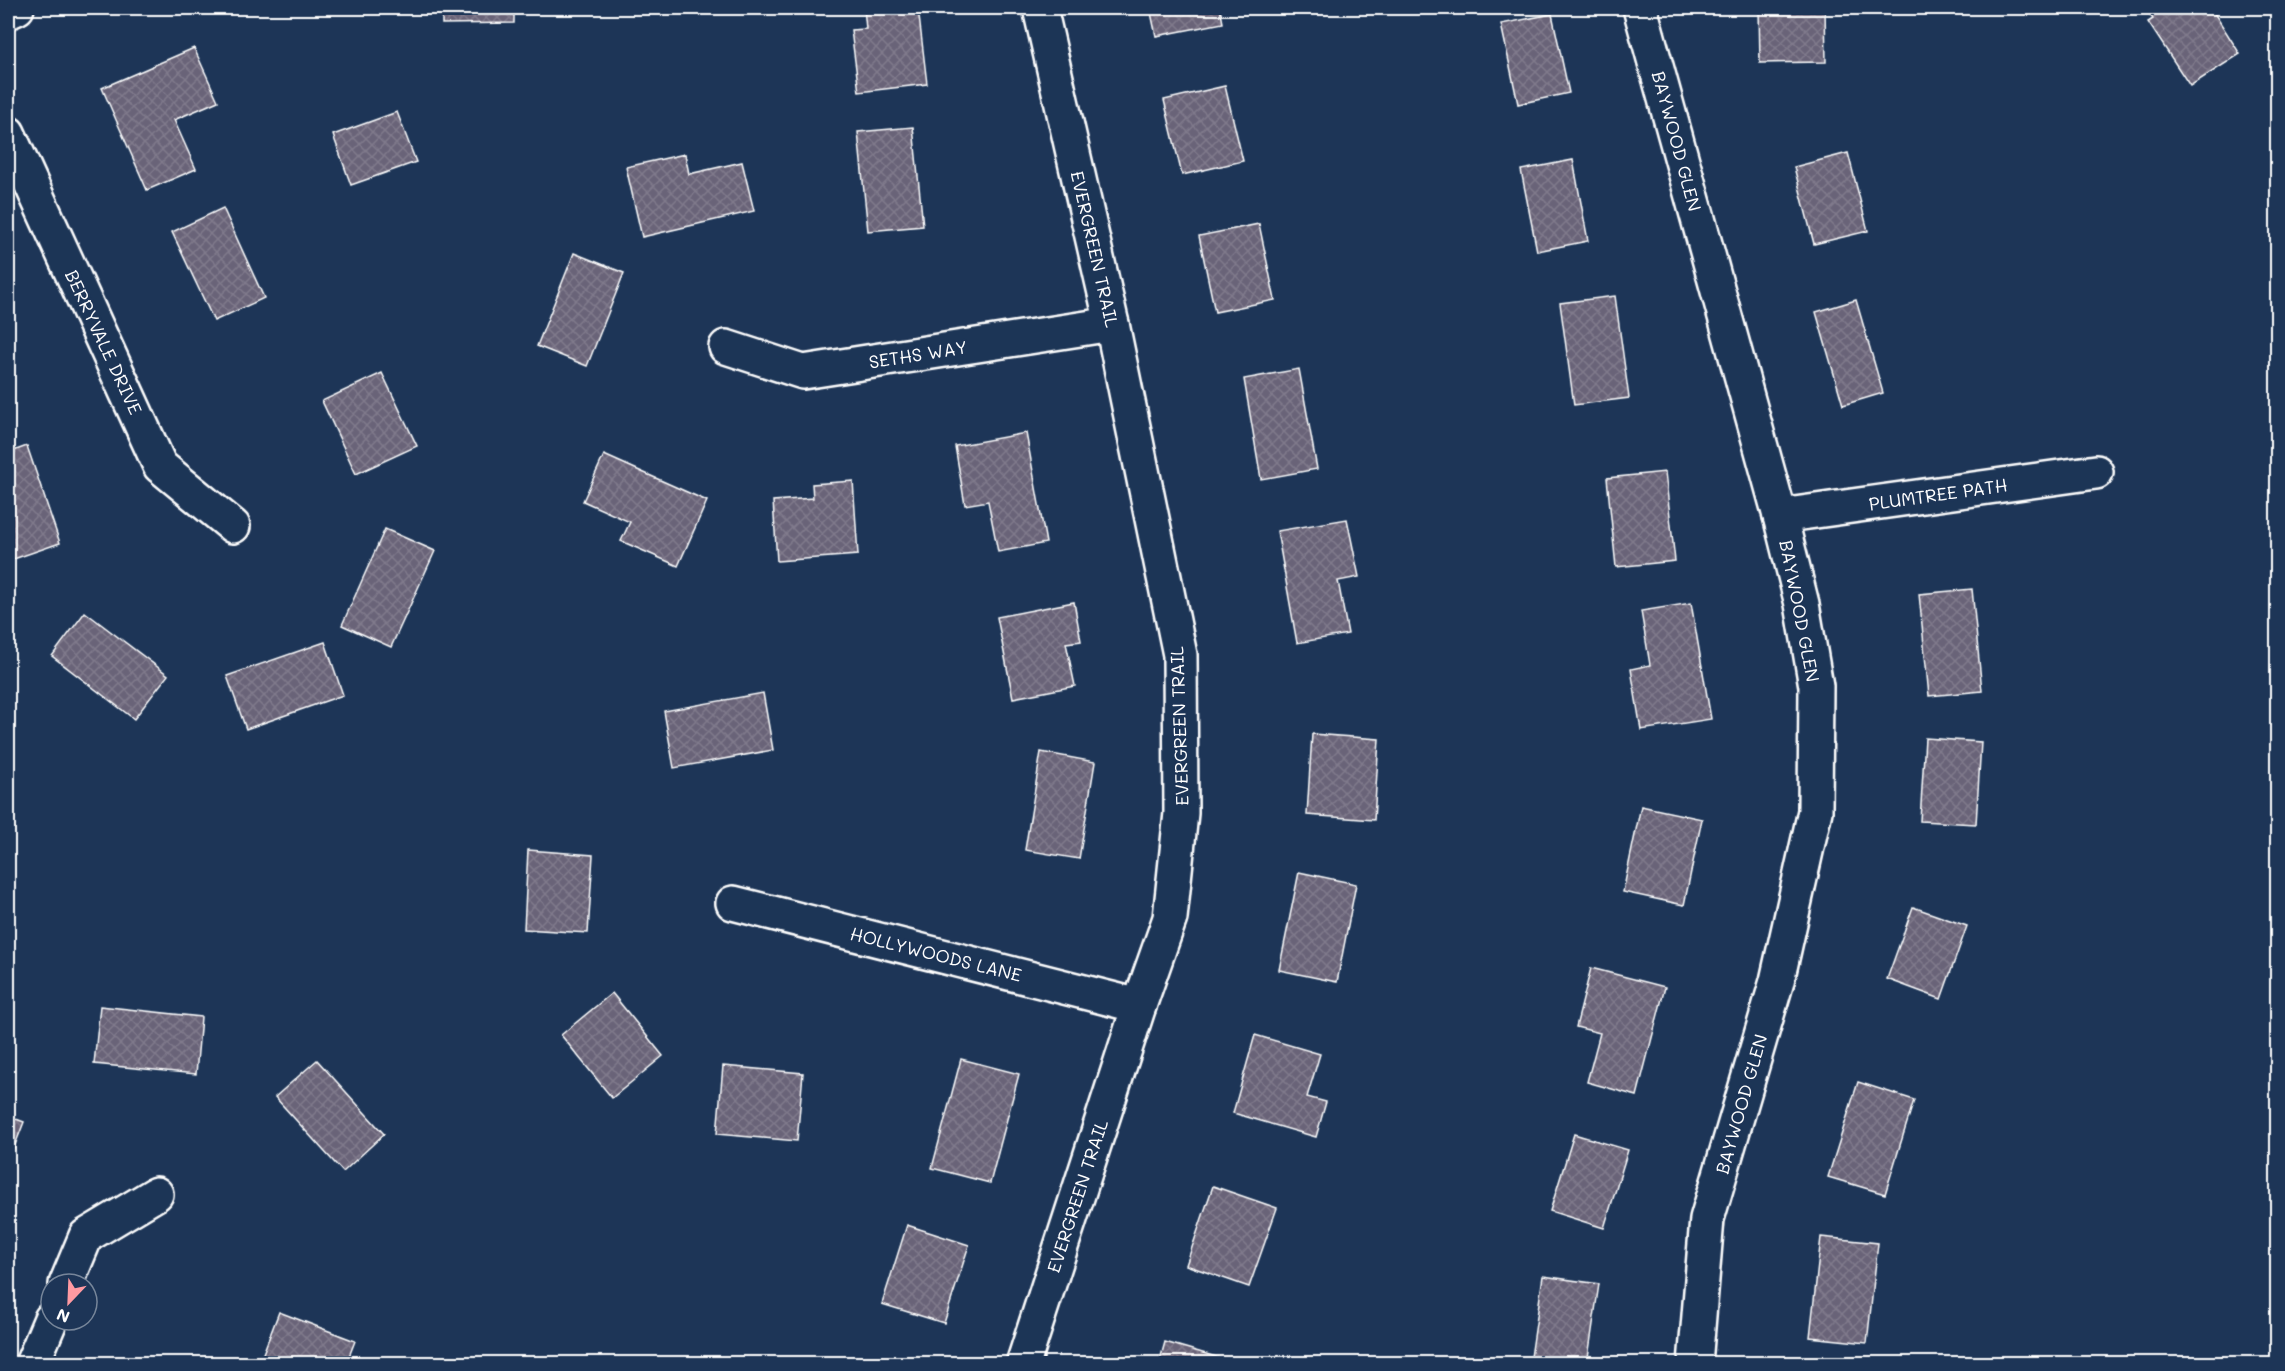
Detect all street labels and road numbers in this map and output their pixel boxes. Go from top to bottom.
street label: BAYWOOD GLEN [1647,68,1707,214]
street label: EVERGREEN TRAIL [1065,169,1125,330]
street label: BERRYVALE DRIVE [60,266,148,418]
street label: SETHS WAY [867,334,969,374]
street label: PLUMTREE PATH [1867,472,2009,516]
street label: BAYWOOD GLEN [1774,538,1826,684]
street label: EVERGREEN TRAIL [1164,645,1194,806]
street label: HOLLYWOODS LANE [848,921,1024,987]
street label: BAYWOOD GLEN [1710,1031,1772,1177]
street label: EVERGREEN TRAIL [1041,1116,1113,1276]

